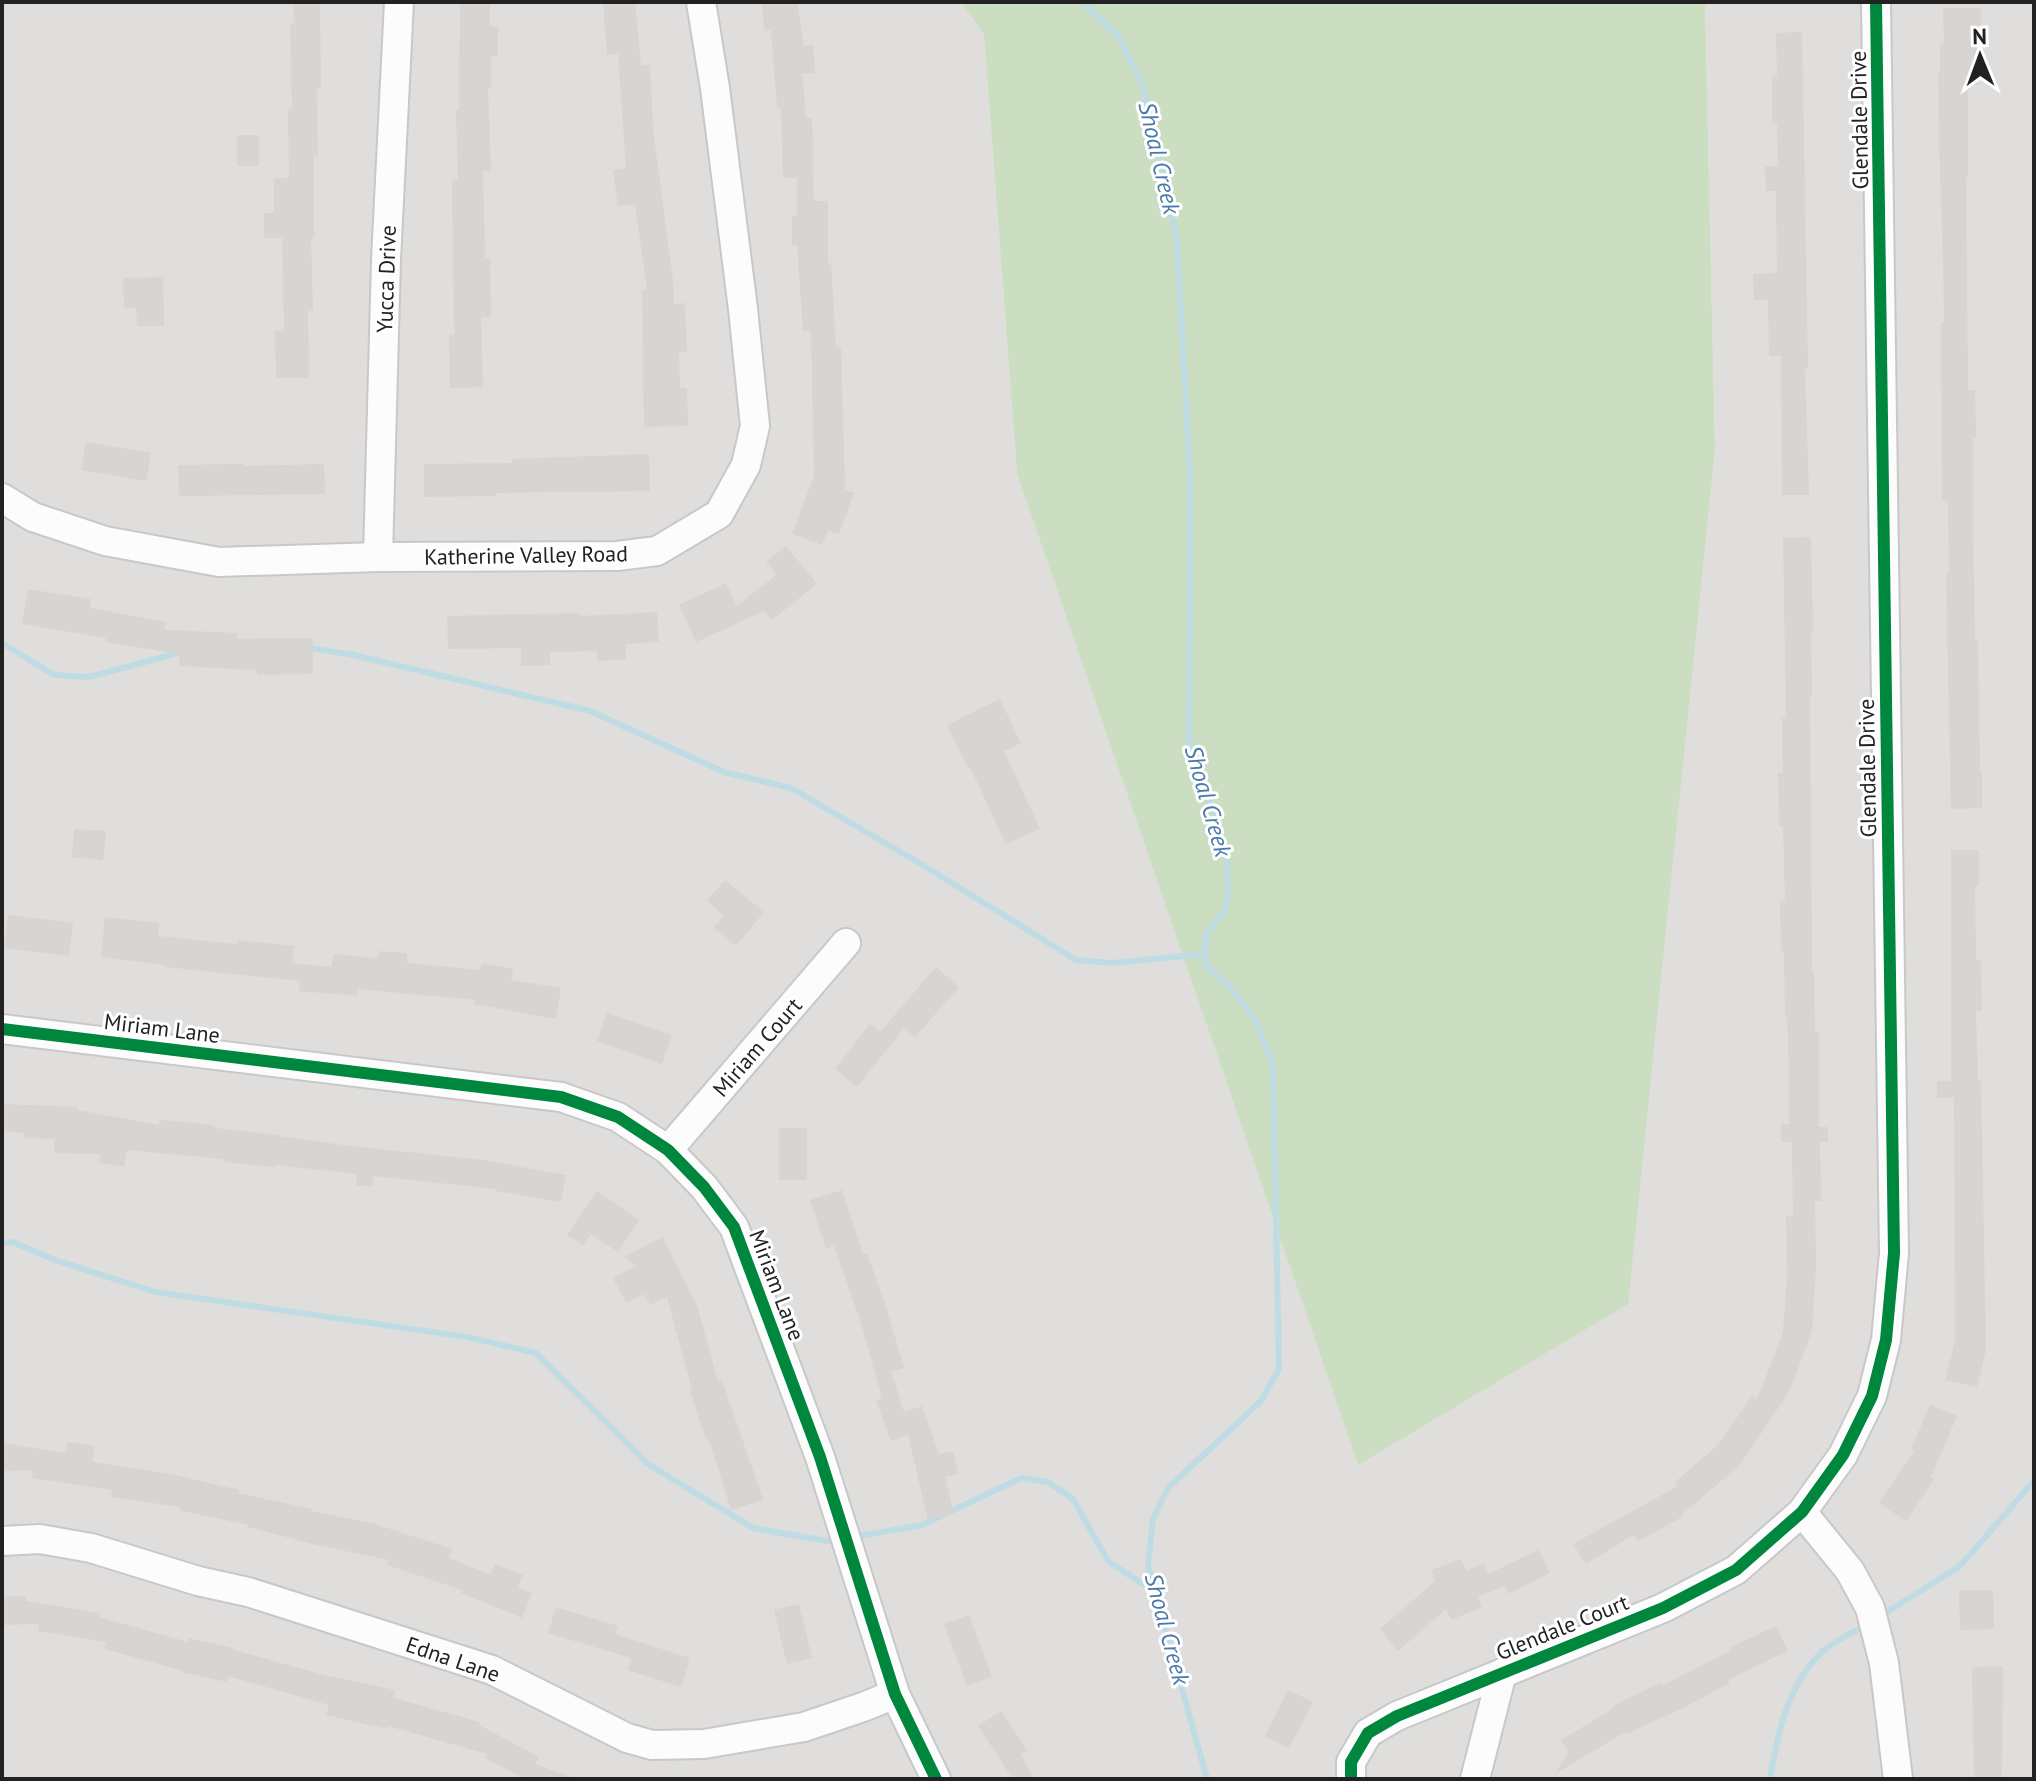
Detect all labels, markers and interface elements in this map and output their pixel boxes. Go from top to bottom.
north arrow [1940,16,2020,96]
text: N [1972,22,1987,50]
street label: Glendale Drive [1844,50,1874,190]
water label: Shoal Creek [1132,99,1188,218]
street label: Yucca Drive [370,225,402,333]
street label: Katherine Valley Road [424,539,628,571]
street label: Glendale Drive [1852,698,1882,838]
water label: Shoal Creek [1178,742,1239,861]
street label: Miriam Court [706,991,808,1102]
street label: Miriam Lane [103,1007,221,1049]
street label: Miriam Lane [743,1226,811,1344]
water label: Shoal Creek [1138,1570,1198,1689]
street label: Glendale Court [1492,1588,1633,1666]
street label: Edna Lane [402,1630,504,1688]

